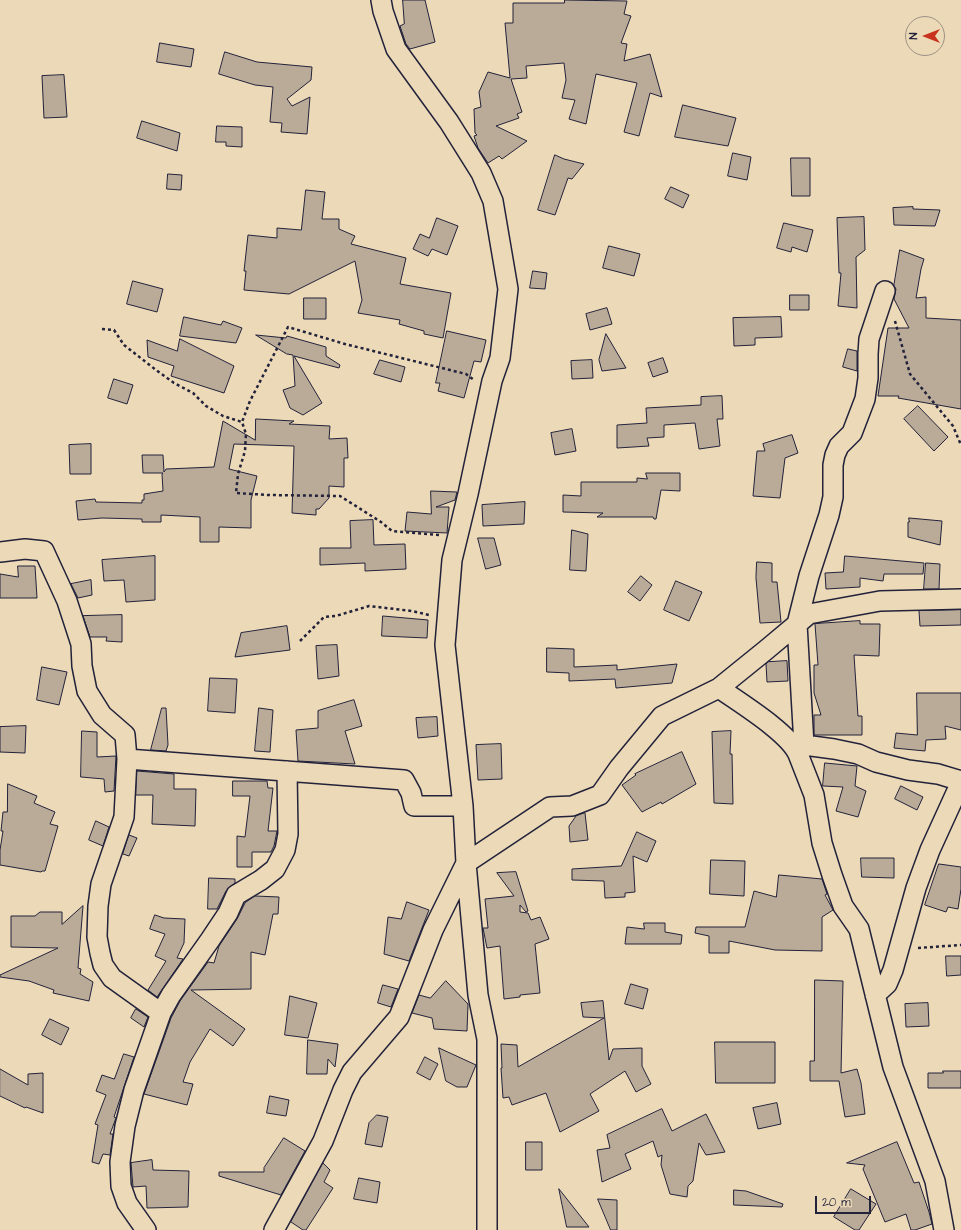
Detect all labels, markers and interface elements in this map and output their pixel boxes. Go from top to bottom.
north arrow [905,16,945,56]
text: N [906,33,921,39]
scale bar [817,1188,873,1214]
text: 20 m [822,1194,851,1211]

